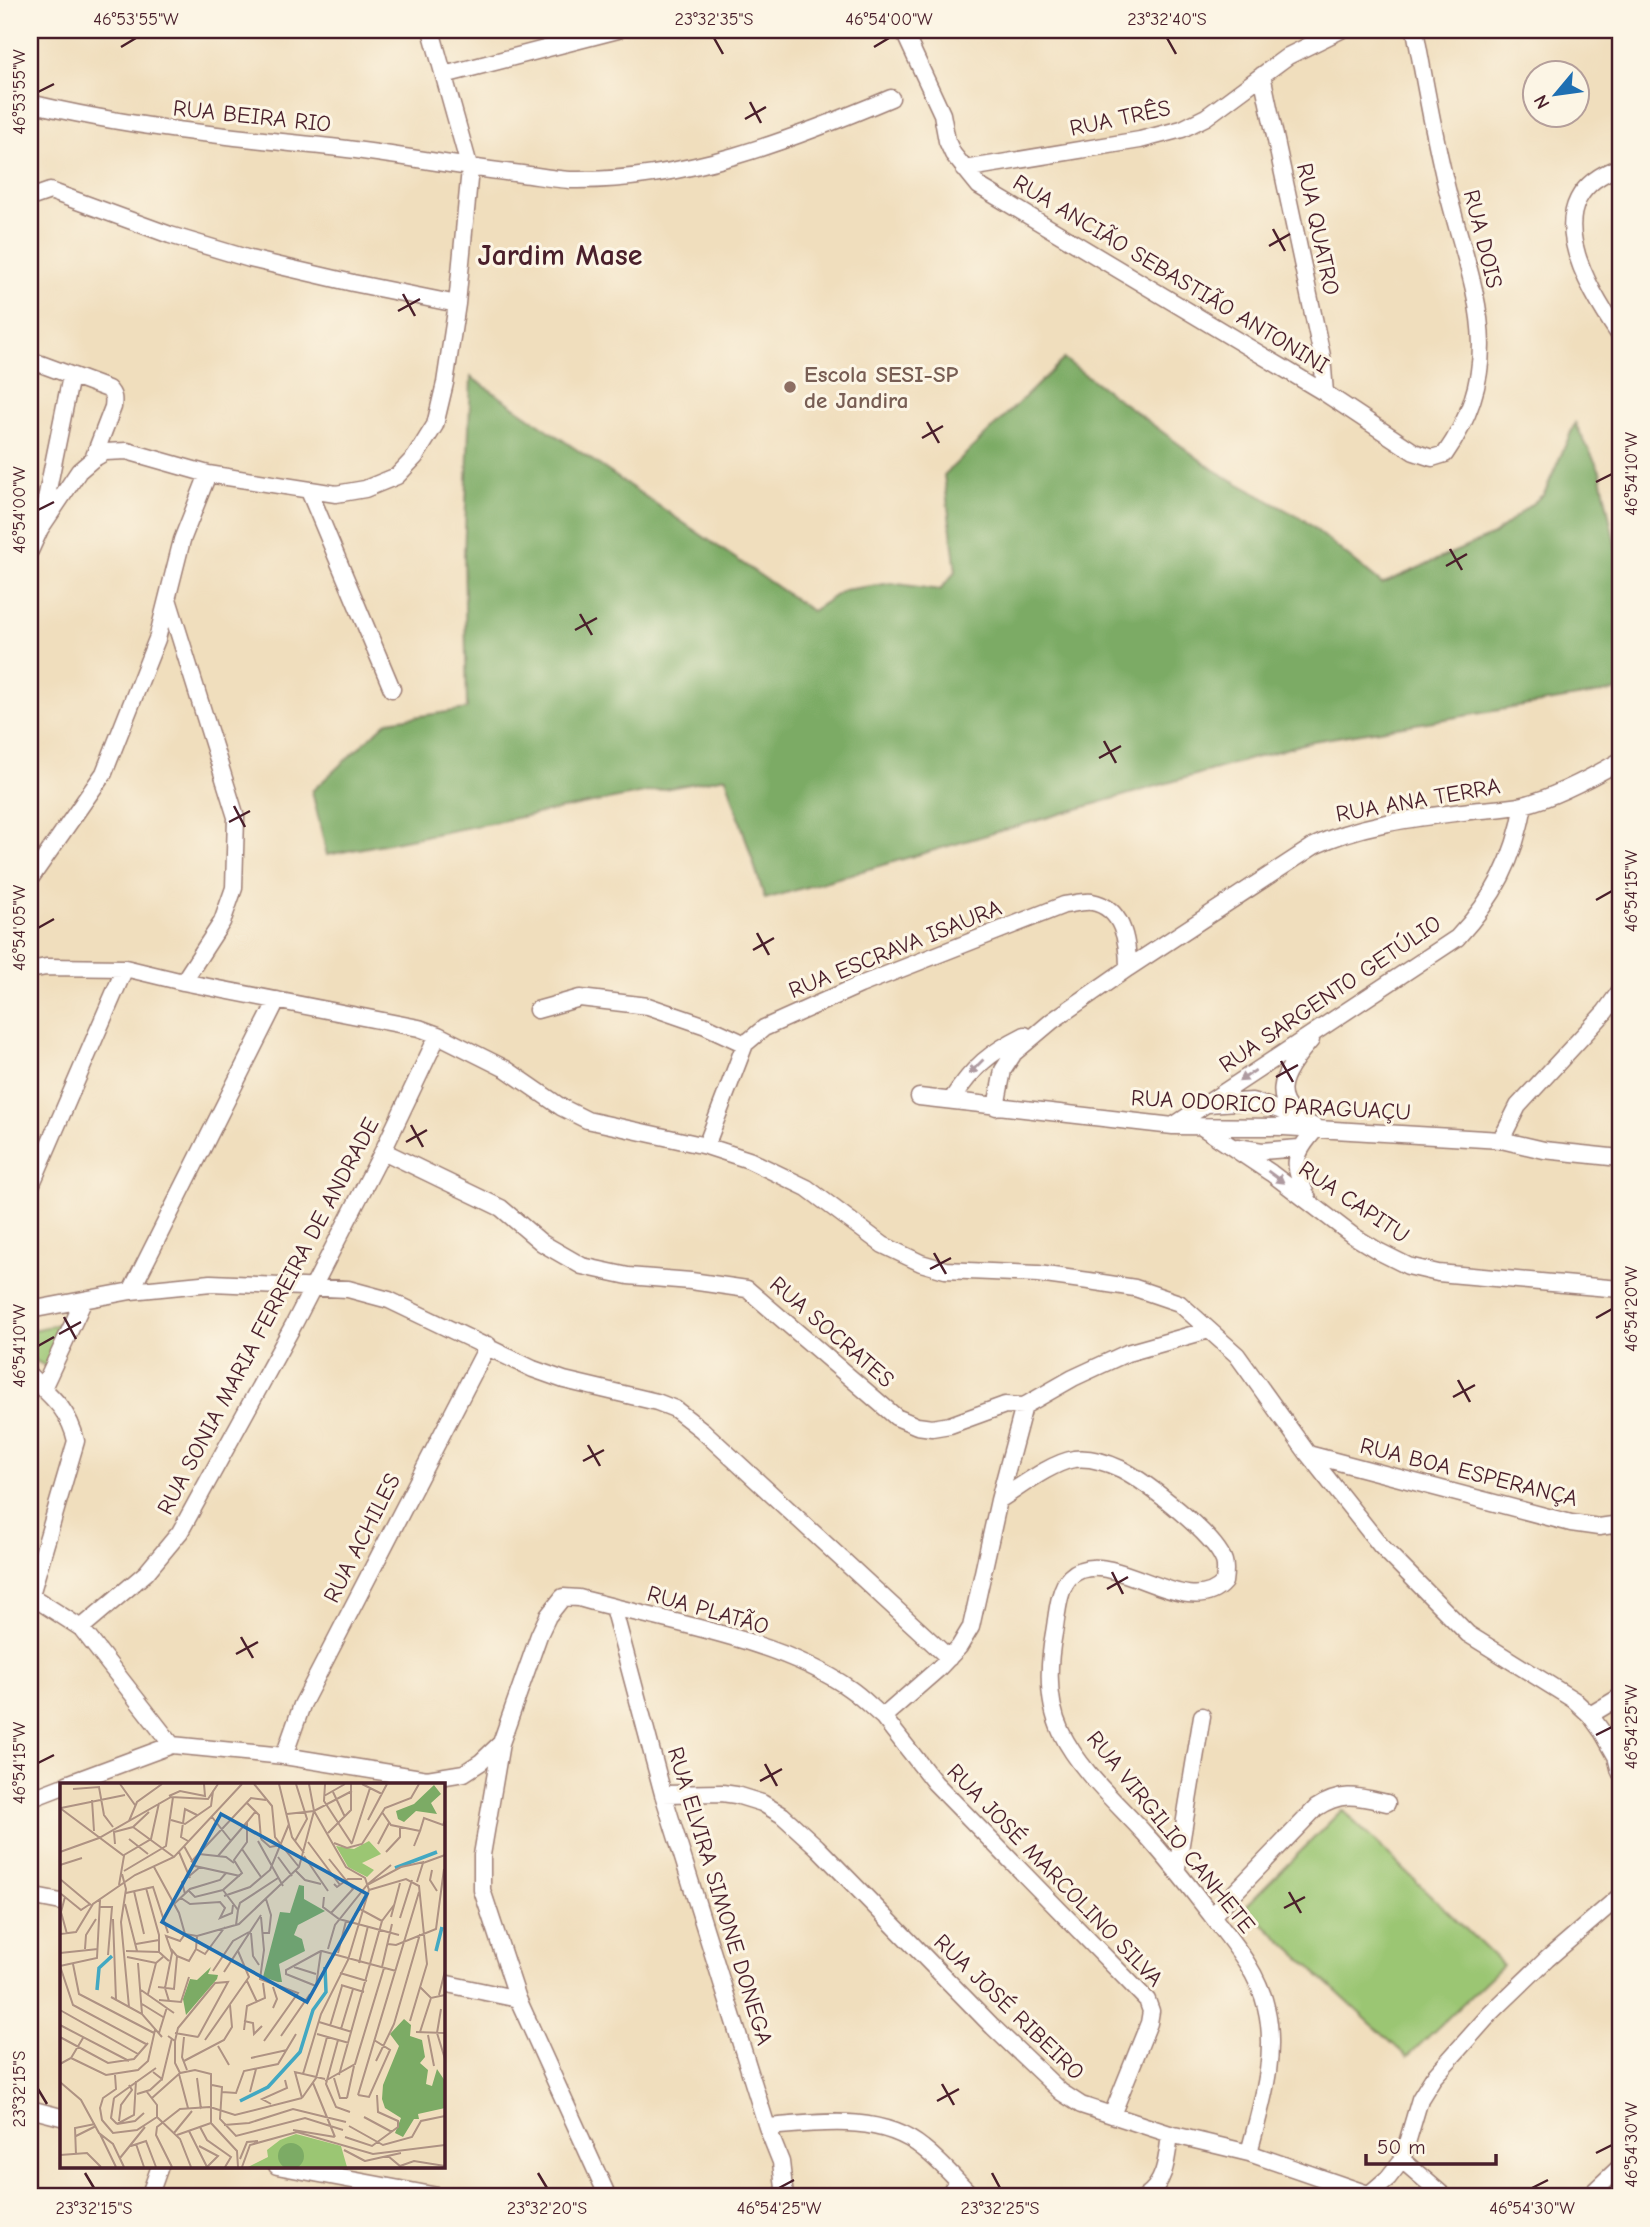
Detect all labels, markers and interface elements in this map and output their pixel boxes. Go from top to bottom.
text: 46°53'55"W [93,9,179,30]
text: 23°32'35"S [675,9,753,30]
text: 46°54'00"W [845,9,933,30]
text: 23°32'40"S [1127,9,1207,30]
text: 46°53'55"W [9,49,30,135]
north arrow [1520,60,1590,130]
text: N [1529,91,1555,113]
street label: RUA BEIRA RIO [172,94,332,138]
street label: RUA TRÊS [1067,94,1173,142]
street label: RUA QUATRO [1291,161,1345,297]
street label: RUA ANCIÃO SEBASTIÃO ANTONINI [1008,169,1334,379]
street label: RUA DOIS [1458,187,1508,291]
district label: Jardim Mase [478,238,642,273]
place label: Escola SESI-SP de Jandira [804,361,958,414]
marker: Escola SESI-SP de Jandira [782,379,798,395]
text: 46°54'10"W [1621,432,1642,516]
text: 46°54'00"W [9,466,30,554]
street label: RUA ANA TERRA [1334,772,1502,828]
text: 46°54'15"W [1621,849,1642,932]
text: 46°54'05"W [9,885,30,971]
street label: RUA ESCRAVA ISAURA [785,894,1005,1004]
street label: RUA SARGENTO GETÚLIO [1214,910,1446,1078]
one-way arrow [968,1059,985,1075]
one-way arrow [1238,1070,1257,1083]
street label: RUA ODORICO PARAGUAÇU [1130,1084,1412,1126]
street label: RUA SONIA MARIA FERREIRA DE ANDRADE [151,1113,385,1519]
street label: RUA CAPITU [1294,1155,1414,1249]
one-way arrow [1267,1170,1286,1184]
text: 46°54'20"W [1621,1266,1642,1352]
street label: RUA SOCRATES [764,1271,900,1393]
text: 46°54'10"W [9,1304,30,1388]
street label: RUA BOA ESPERANÇA [1357,1432,1581,1512]
street label: RUA ACHILES [318,1469,406,1607]
street label: RUA PLATÃO [644,1580,772,1640]
text: 46°54'25"W [1621,1684,1642,1769]
text: 46°54'15"W [9,1721,30,1804]
street label: RUA VIRGILIO CANHETE [1081,1726,1261,1939]
street label: RUA ELVIRA SIMONE DONEGA [662,1744,778,2048]
street label: RUA JOSÉ MARCOLINO SILVA [941,1758,1169,1992]
inset map [60,1783,444,2168]
street label: RUA JOSÉ RIBEIRO [928,1928,1090,2086]
text: 23°32'15"S [9,2051,30,2127]
text: 46°54'30"W [1621,2102,1642,2188]
scale bar [1366,2122,1496,2166]
text: 50 m [1377,2135,1426,2159]
text: 23°32'15"S [56,2198,132,2219]
text: 23°32'20"S [507,2198,587,2219]
text: 46°54'25"W [737,2198,822,2219]
text: 23°32'25"S [960,2198,1040,2219]
text: 46°54'30"W [1489,2198,1575,2219]

